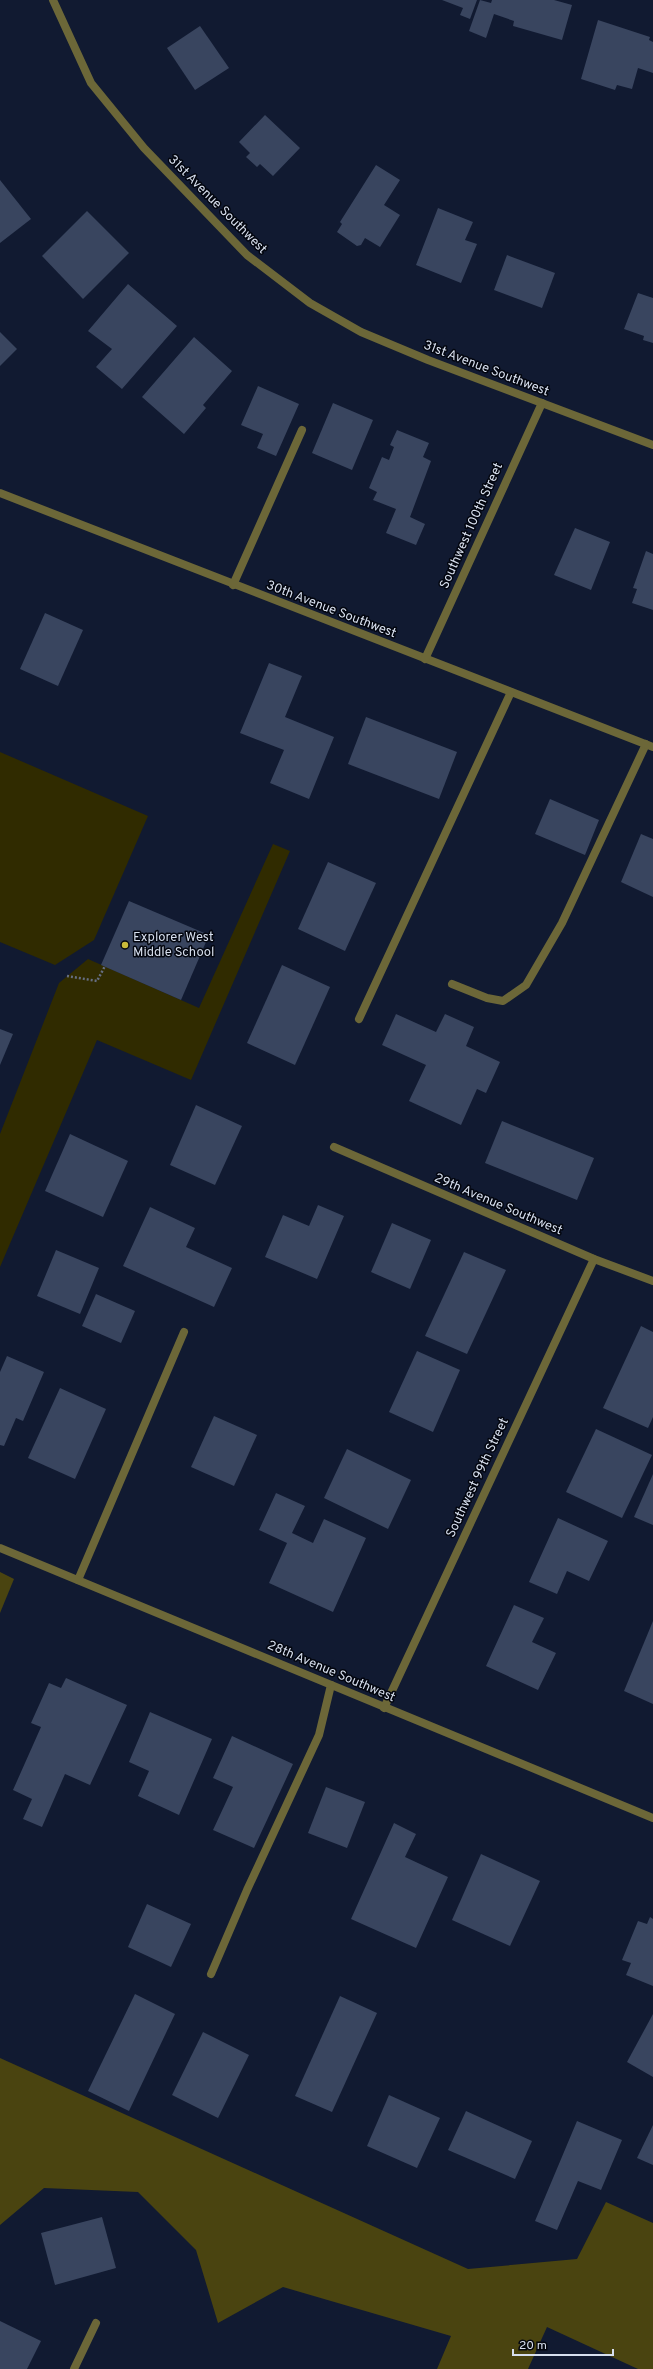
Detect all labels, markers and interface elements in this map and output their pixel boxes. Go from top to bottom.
street label: 31st Avenue Southwest [164,152,270,258]
street label: 31st Avenue Southwest [421,338,551,400]
street label: Southwest 100th Street [437,460,507,591]
street label: 30th Avenue Southwest [264,578,398,642]
place label: Explorer West Middle School [133,930,215,961]
marker: Explorer West Middle School [120,940,130,950]
street label: 29th Avenue Southwest [432,1171,565,1239]
street label: Southwest 99th Street [443,1416,513,1540]
street label: 28th Avenue Southwest [265,1638,398,1706]
scale bar [513,2331,613,2357]
text: 20 m [519,2338,547,2354]

